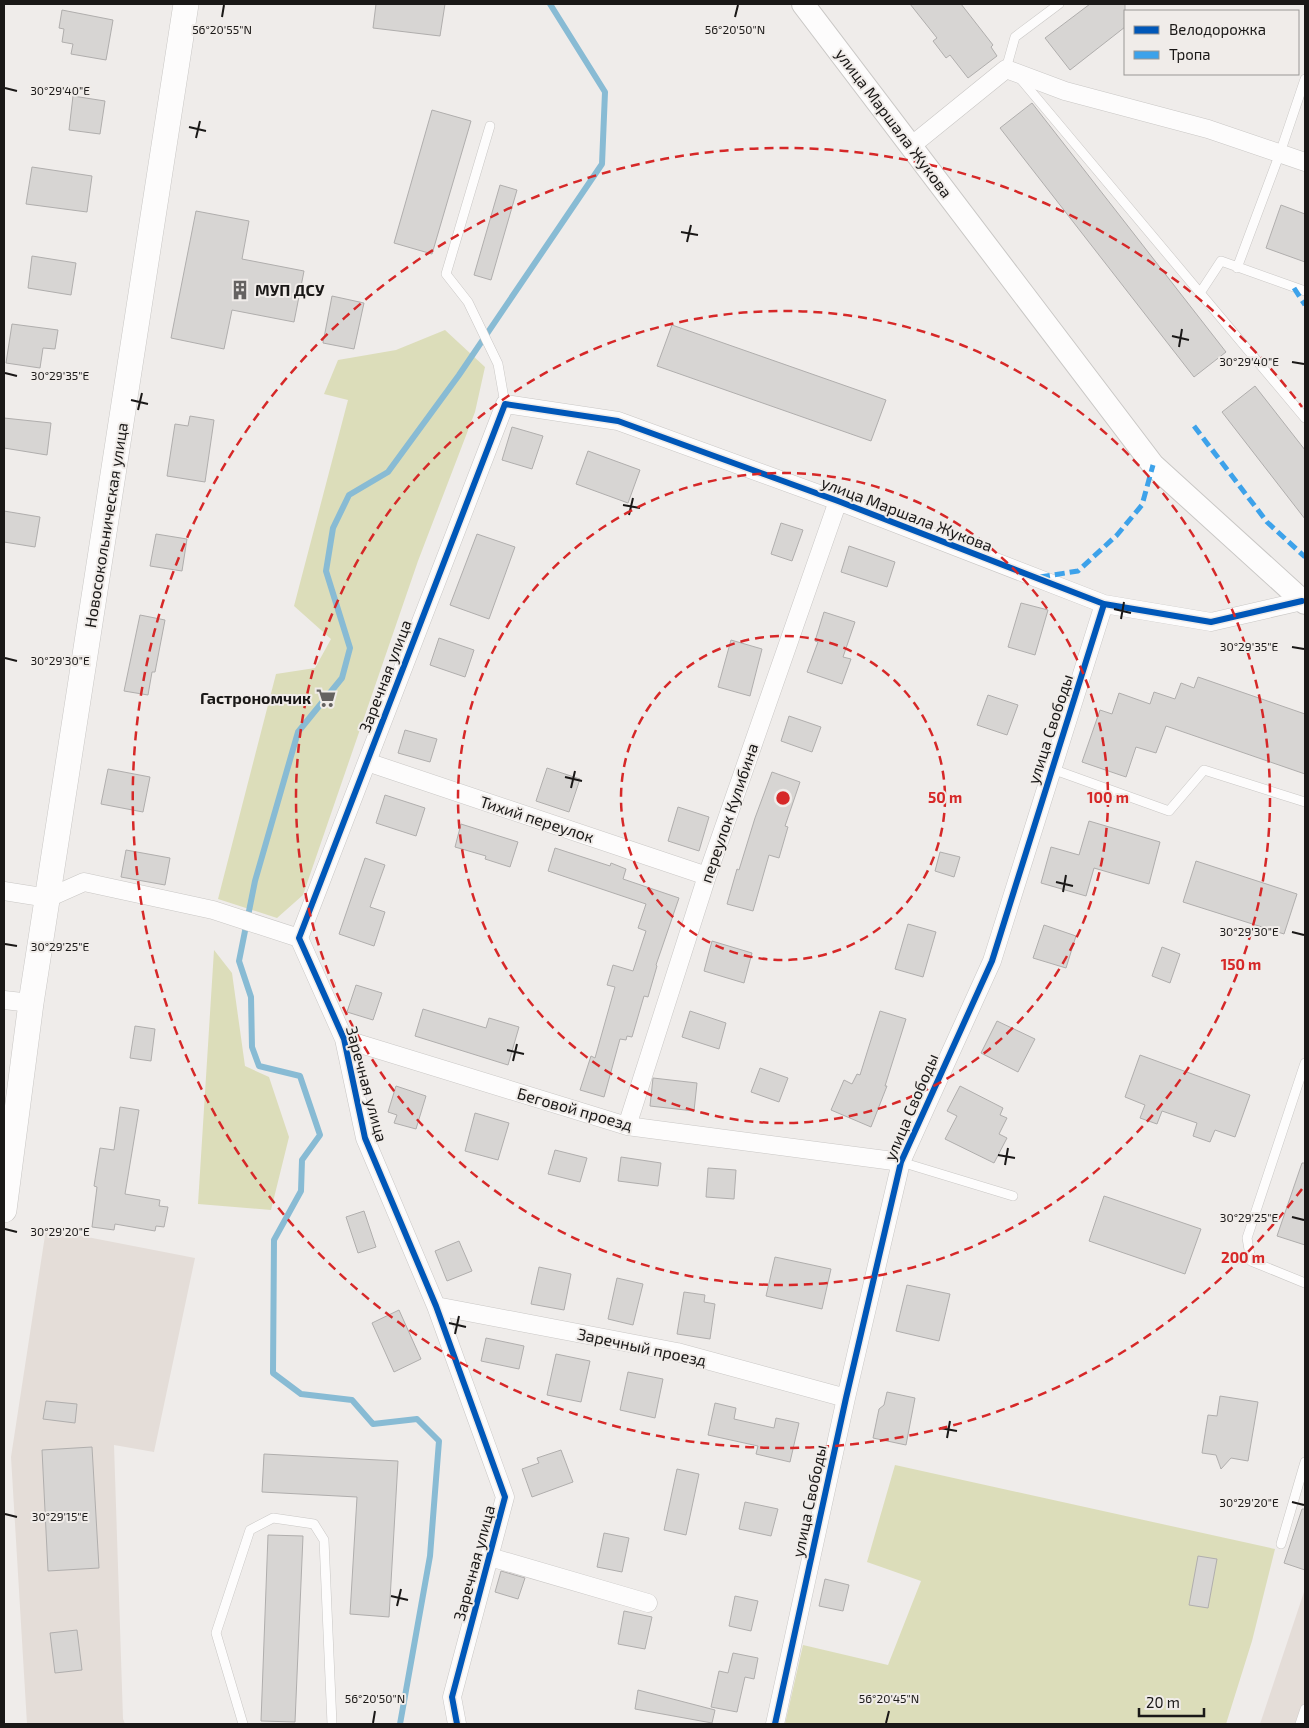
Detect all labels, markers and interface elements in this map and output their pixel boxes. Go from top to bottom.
legend [1124,10,1299,75]
text: Велодорожка [1169,20,1266,38]
text: 56°20'55"N [192,22,252,36]
text: 56°20'50"N [705,22,765,36]
street label: улица Маршала Жукова [831,44,957,202]
text: Тропа [1169,45,1211,63]
text: 30°29'40"E [30,83,90,97]
building icon: МУП ДСУ [229,279,251,301]
place label: МУП ДСУ [255,280,325,299]
text: 30°29'40"E [1219,354,1279,368]
text: 30°29'35"E [31,368,89,382]
street label: Новосокольническая улица [80,421,132,629]
street label: улица Маршала Жукова [819,472,995,556]
street label: Заречная улица [354,617,416,735]
text: 30°29'35"E [1220,639,1278,653]
text: 30°29'30"E [30,653,90,667]
street label: улица Свободы [1023,672,1077,786]
supermarket icon: Гастрономчик [315,687,337,709]
place label: Гастрономчик [200,688,311,707]
street label: переулок Кулибина [696,741,762,885]
text: 50 m [928,788,962,806]
text: 100 m [1087,788,1129,806]
centre of rings [774,789,792,807]
street label: Тихий переулок [478,791,597,847]
text: 30°29'30"E [1219,924,1279,938]
text: 30°29'25"E [31,939,90,953]
text: 150 m [1221,955,1261,973]
street label: Заречная улица [342,1024,392,1144]
street label: улица Свободы [879,1050,943,1164]
street label: Беговой проезд [515,1083,635,1134]
text: 30°29'25"E [1220,1210,1279,1224]
text: 30°29'20"E [30,1224,90,1238]
text: 200 m [1221,1248,1265,1266]
street label: Заречный проезд [576,1324,708,1369]
street label: улица Свободы [787,1443,831,1559]
text: 30°29'20"E [1219,1495,1279,1509]
street label: Заречная улица [449,1503,499,1623]
text: 30°29'15"E [32,1509,89,1523]
scale bar [1139,1686,1204,1718]
text: 56°20'50"N [345,1691,405,1705]
text: 56°20'45"N [859,1691,919,1705]
text: 20 m [1146,1693,1180,1711]

